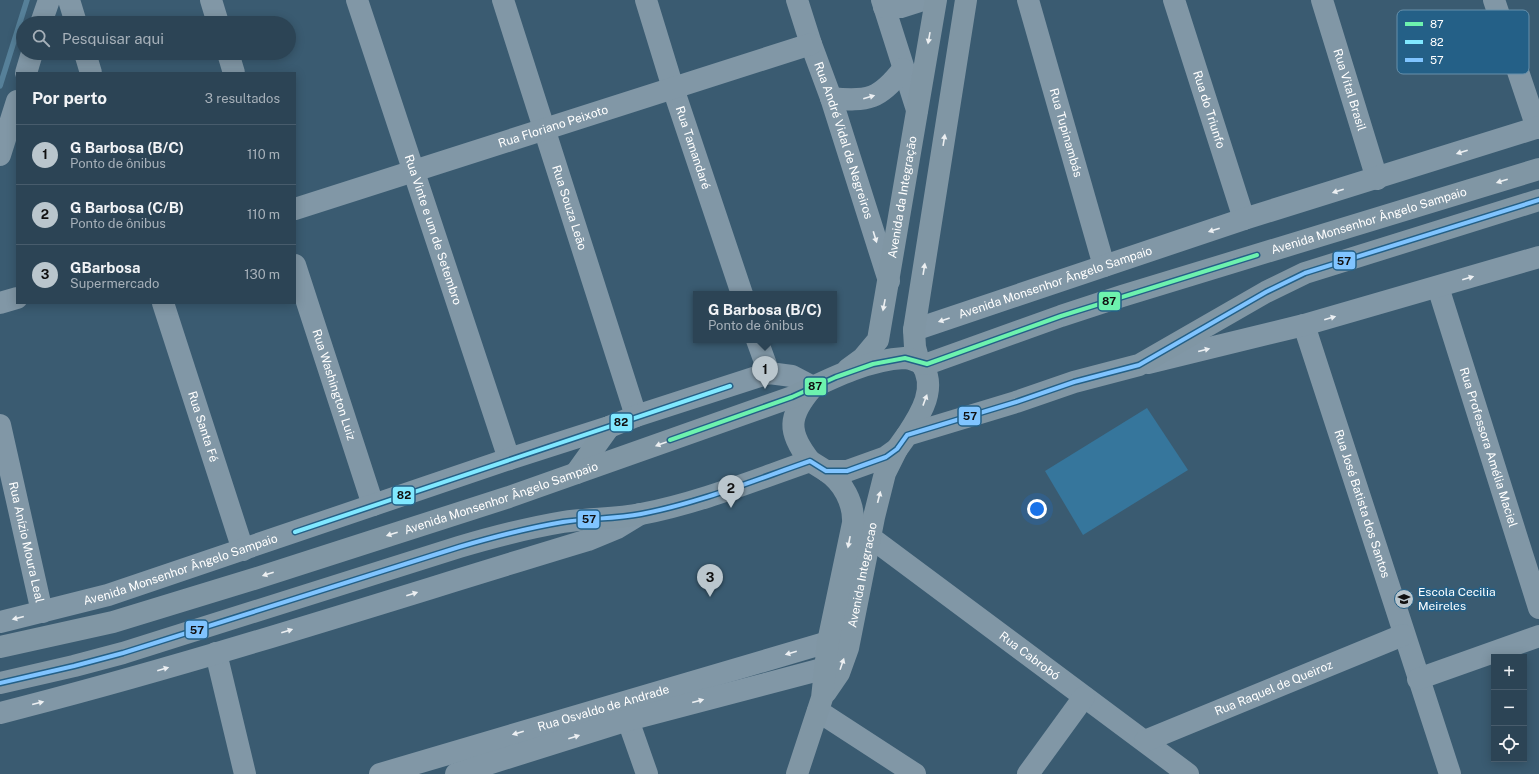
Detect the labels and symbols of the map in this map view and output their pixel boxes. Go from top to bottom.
legend [1397,10,1529,74]
text: 87 [1430,18,1444,30]
one-way arrow [926,32,932,45]
text: 82 [1430,36,1444,48]
street label: Rua Vital Brasil [1330,47,1369,133]
text: 57 [1430,54,1444,66]
street label: Rua André Vidal de Negreiros [811,60,876,221]
street label: Rua do Triunfo [1190,69,1228,150]
street label: Rua Tupinambás [1047,87,1085,179]
one-way arrow [864,94,876,100]
street label: Rua Floriano Peixoto [496,102,610,151]
street label: Rua Tamandaré [673,104,713,191]
one-way arrow [941,134,947,146]
street label: Avenida da Integração [885,135,920,259]
one-way arrow [1455,149,1467,155]
street label: Rua Vinte e um de Setembro [402,153,465,307]
street label: Rua Souza Leão [549,163,590,252]
one-way arrow [1495,178,1507,184]
street label: Avenida Monsenhor Ângelo Sampaio [1269,184,1469,257]
one-way arrow [1332,188,1344,194]
one-way arrow [1207,227,1219,233]
one-way arrow [872,231,878,243]
street label: Avenida Monsenhor Ângelo Sampaio [956,243,1154,322]
line badge: 57 [1333,251,1356,270]
text: 57 [1337,255,1351,267]
one-way arrow [921,263,927,275]
one-way arrow [1463,275,1475,281]
line badge: 87 [1098,291,1121,311]
text: 87 [1102,295,1116,307]
one-way arrow [881,298,887,311]
one-way arrow [1324,315,1336,321]
one-way arrow [938,317,950,323]
street label: Rua Washington Luiz [309,327,359,442]
one-way arrow [1198,346,1210,352]
pin: 1 [752,356,778,389]
street label: Rua Professora Amélia Maciel [1457,366,1520,529]
line badge: 87 [804,377,827,396]
text: 87 [808,380,822,392]
street label: Rua Santa Fé [185,389,221,464]
one-way arrow [923,394,929,406]
line badge: 57 [958,406,981,426]
text: 57 [963,410,977,422]
line badge: 82 [610,413,633,432]
text: 82 [614,416,628,428]
street label: Rua José Batista dos Santos [1331,428,1393,580]
one-way arrow [655,441,667,447]
street label: Avenida Monsenhor Ângelo Sampaio [402,459,600,537]
pin: 2 [718,475,744,508]
street label: Rua Anízio Moura Leal [6,480,47,604]
line badge: 82 [392,486,415,505]
text: 82 [397,489,411,501]
one-way arrow [877,490,883,503]
your location [1027,499,1047,519]
line badge: 57 [577,510,600,529]
text: 57 [582,513,596,525]
street label: Avenida Integracao [845,521,880,629]
street label: Avenida Monsenhor Ângelo Sampaio [82,531,279,608]
one-way arrow [386,532,398,538]
one-way arrow [846,535,852,548]
pin: 3 [697,564,723,597]
one-way arrow [262,571,274,577]
place label: Escola Cecilia Meireles [1418,585,1496,613]
school or university icon: Escola Cecilia Meireles [1393,588,1415,610]
one-way arrow [406,590,418,596]
one-way arrow [12,615,24,621]
line badge: 57 [185,620,208,639]
text: 57 [190,624,204,636]
one-way arrow [282,628,294,634]
street label: Rua Cabrobó [997,629,1063,683]
one-way arrow [784,650,796,656]
one-way arrow [839,658,845,670]
street label: Rua Raquel de Queiroz [1213,658,1335,719]
one-way arrow [157,666,169,672]
street label: Rua Osvaldo de Andrade [536,682,671,734]
one-way arrow [692,698,705,704]
one-way arrow [32,700,44,706]
one-way arrow [512,730,524,736]
one-way arrow [568,734,580,740]

